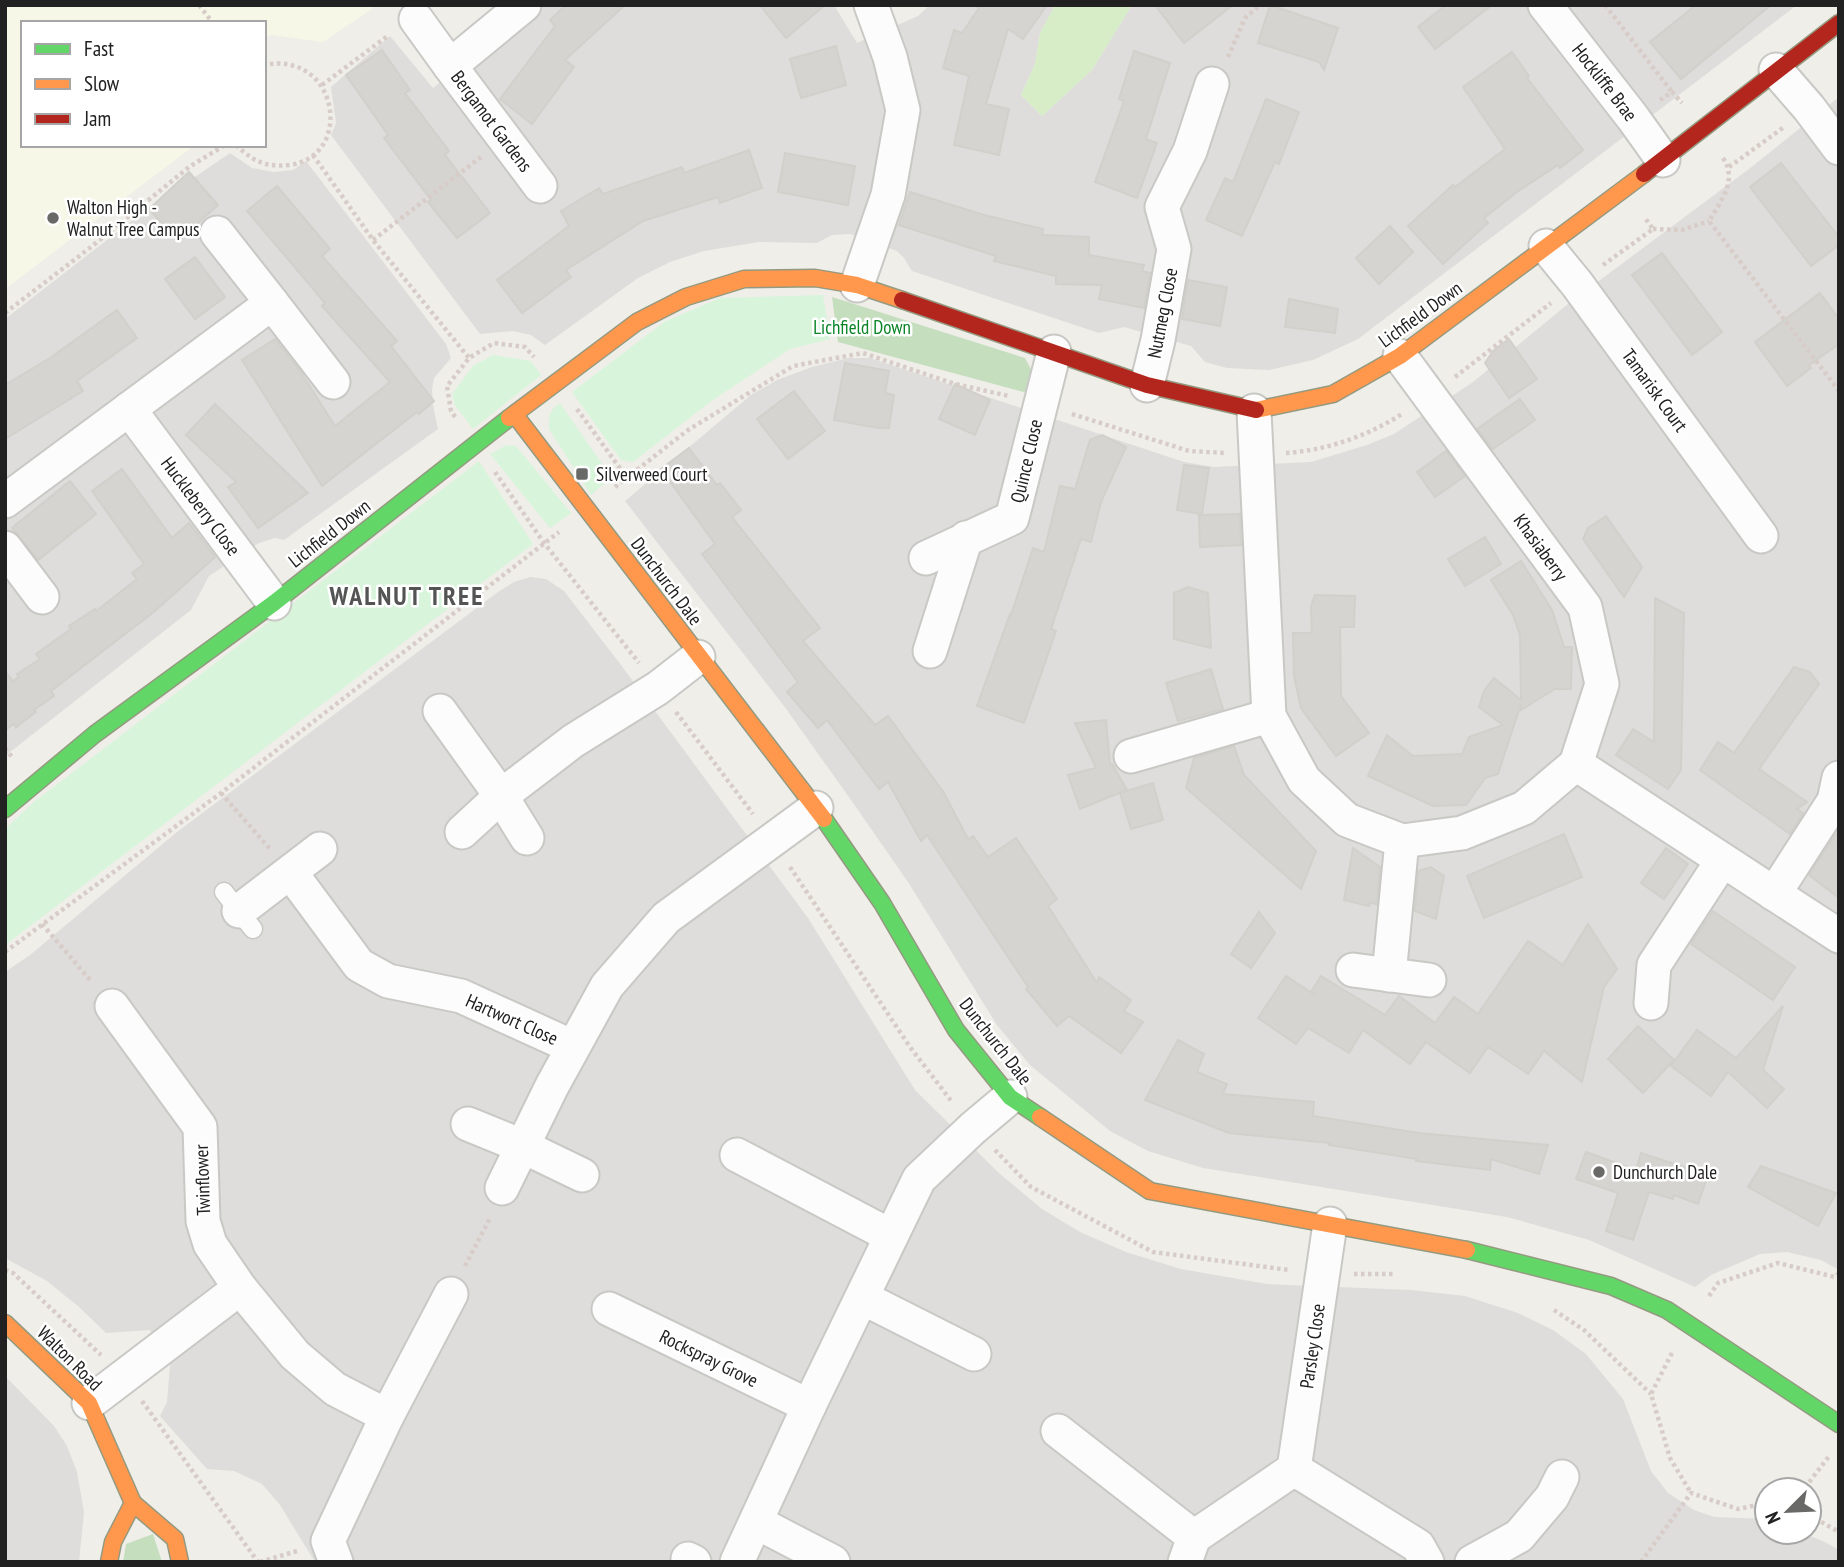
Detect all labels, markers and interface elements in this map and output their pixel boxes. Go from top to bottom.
legend [21,21,266,147]
text: Fast [84,35,114,62]
street label: Hockliffe Brae [1567,38,1643,126]
street label: Bergamot Gardens [446,66,538,176]
text: Slow [84,70,120,97]
text: Jam [83,105,111,132]
place label: Walton High - Walnut Tree Campus [67,195,200,241]
marker: Walton High - Walnut Tree Campus [45,210,61,226]
street label: Nutmeg Close [1141,266,1183,360]
street label: Lichfield Down [1373,276,1467,352]
park label: Lichfield Down [813,315,911,339]
street label: Tamarisk Court [1617,344,1694,437]
street label: Quince Close [1005,417,1047,505]
street label: Huckleberry Close [156,452,246,560]
place label: Silverweed Court [596,462,708,486]
marker: Silverweed Court [574,466,590,482]
street label: Lichfield Down [283,494,375,572]
street label: Khasiaberry [1509,509,1574,586]
street label: Dunchurch Dale [626,532,708,630]
district label: WALNUT TREE [329,579,484,612]
street label: Hartwort Close [462,988,562,1050]
street label: Dunchurch Dale [954,993,1038,1090]
street label: Twinflower [189,1143,215,1216]
place label: Dunchurch Dale [1613,1160,1717,1184]
marker: Dunchurch Dale [1591,1164,1607,1180]
street label: Parsley Close [1294,1302,1330,1390]
street label: Walton Road [32,1320,108,1396]
street label: Rockspray Grove [656,1324,762,1392]
north arrow [1753,1476,1823,1546]
text: N [1759,1508,1786,1527]

